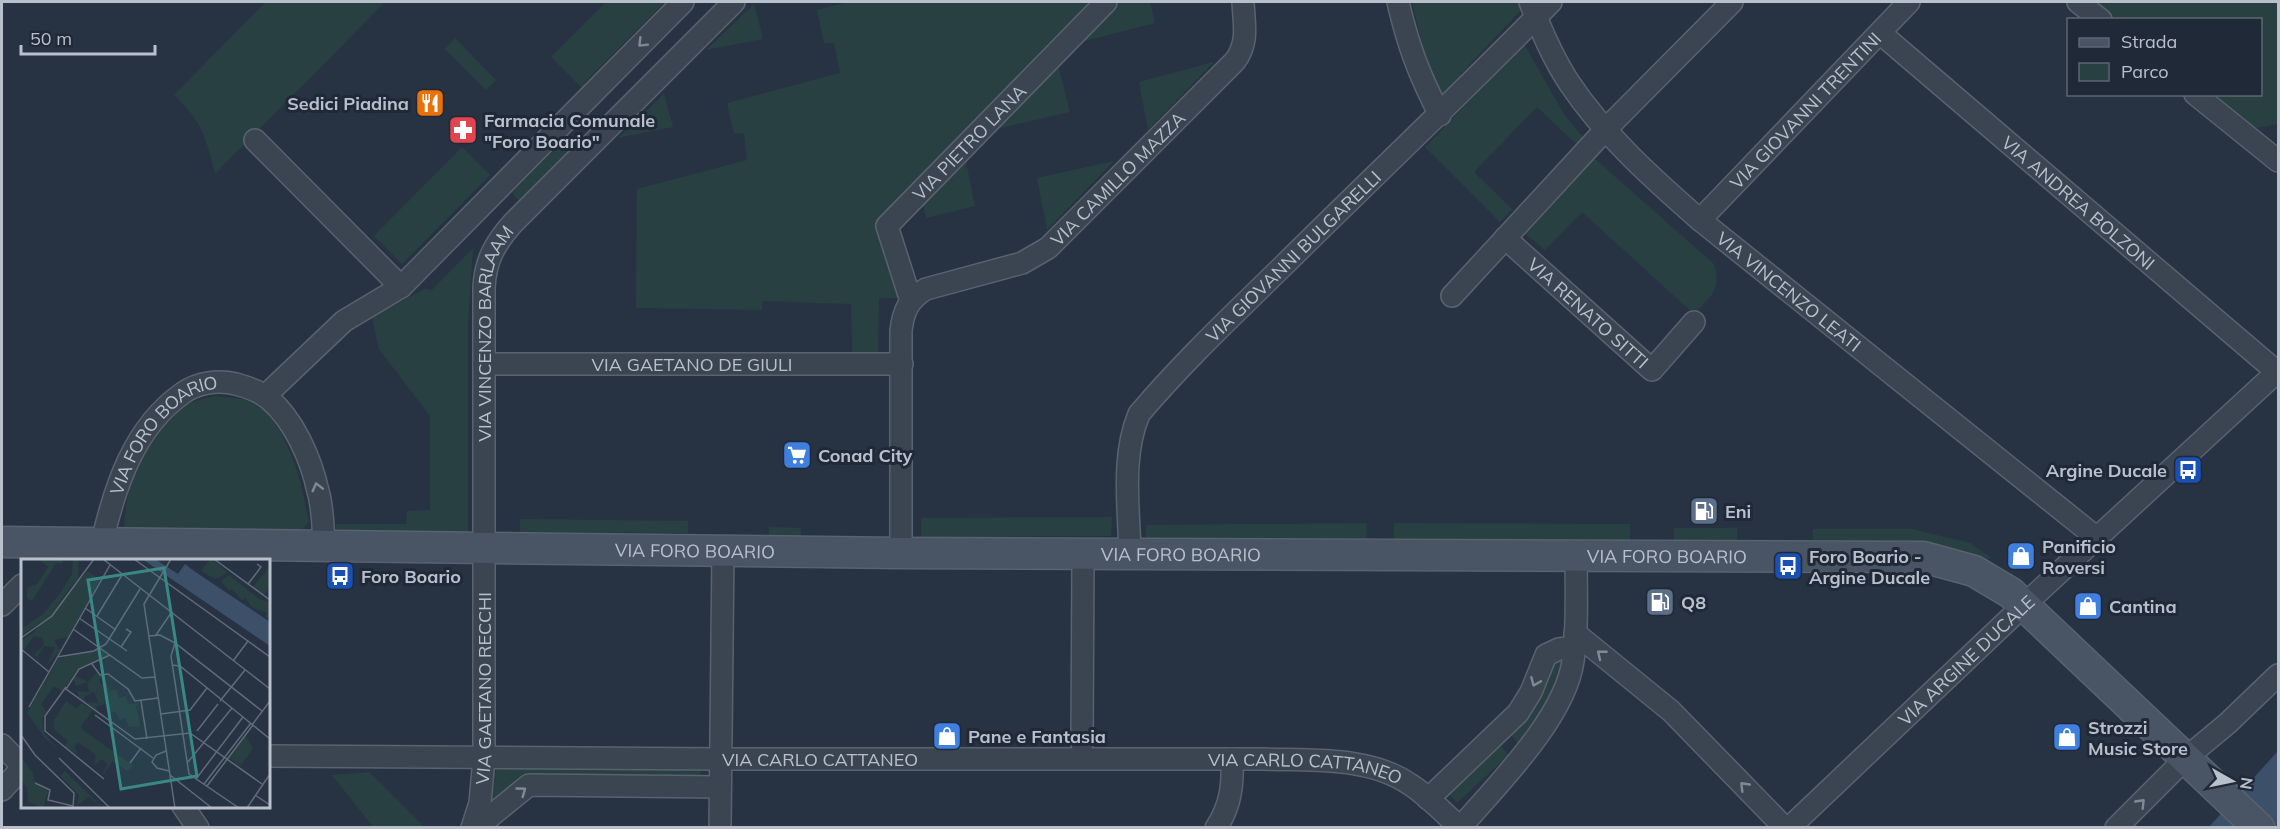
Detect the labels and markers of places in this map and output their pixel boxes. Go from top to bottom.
restaurant icon: Sedici Piadina [414,87,446,119]
place label: Sedici Piadina [287,92,409,115]
place label: Farmacia Comunale "Foro Boario" [484,109,655,153]
pharmacy icon: Farmacia Comunale "Foro Boario" [447,114,479,146]
supermarket icon: Conad City [781,439,813,471]
place label: Conad City [818,444,912,467]
bus stop icon: Argine Ducale [2172,454,2204,486]
place label: Argine Ducale [2046,459,2167,482]
fuel station icon: Eni [1688,495,1720,527]
place label: Eni [1725,500,1751,523]
place label: Panificio Roversi [2042,535,2116,579]
shop icon: Panificio Roversi [2005,540,2037,572]
place label: Foro Boario - Argine Ducale [1809,545,1930,589]
bus stop icon: Foro Boario - Argine Ducale [1772,550,1804,582]
bus stop icon: Foro Boario [324,560,356,592]
place label: Foro Boario [361,565,461,588]
fuel station icon: Q8 [1644,586,1676,618]
shop icon: Cantina [2072,590,2104,622]
place label: Q8 [1681,591,1706,614]
place label: Cantina [2109,595,2177,618]
place label: Strozzi Music Store [2088,716,2188,760]
shop icon: Pane e Fantasia [931,720,963,752]
shop icon: Strozzi Music Store [2051,721,2083,753]
place label: Pane e Fantasia [968,725,1106,748]

